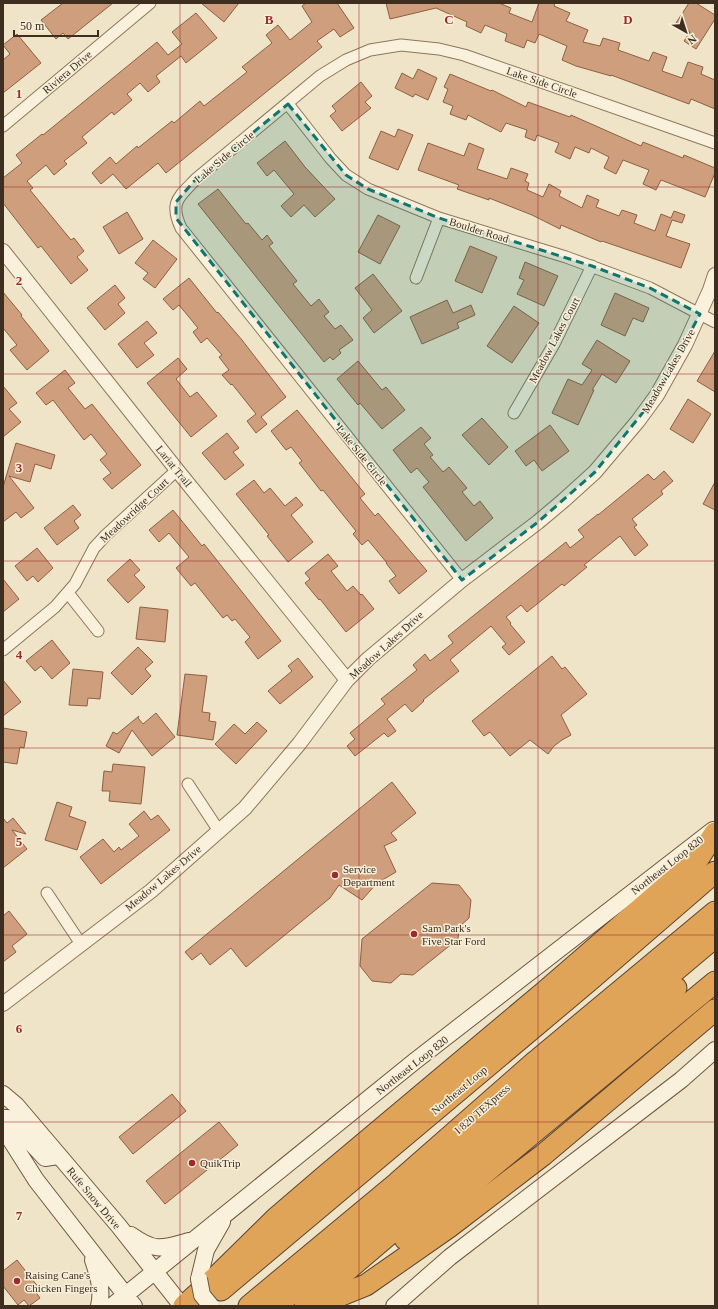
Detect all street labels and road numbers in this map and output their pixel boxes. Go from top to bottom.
street label: Riviera Drive [40,48,94,96]
street label: Lake Side Circle [505,64,579,100]
street label: Lake Side Circle [192,129,256,185]
street label: Boulder Road [448,215,511,245]
street label: Meadow Lakes Court [526,295,582,385]
street label: Meadow Lakes Drive [639,327,697,415]
street label: Lake Side Circle [334,423,390,488]
street label: Lariat Trail [154,443,194,489]
street label: Meadowridge Court [97,475,171,545]
street label: Meadow Lakes Drive [347,609,426,681]
street label: Northeast Loop 820 [629,833,706,897]
street label: Meadow Lakes Drive [123,843,203,913]
street label: Northeast Loop 820 [374,1033,451,1097]
street label: Northeast Loop [429,1063,490,1117]
street label: I 820 TEXpress [452,1082,512,1136]
street label: Rufe Snow Drive [65,1165,123,1231]

